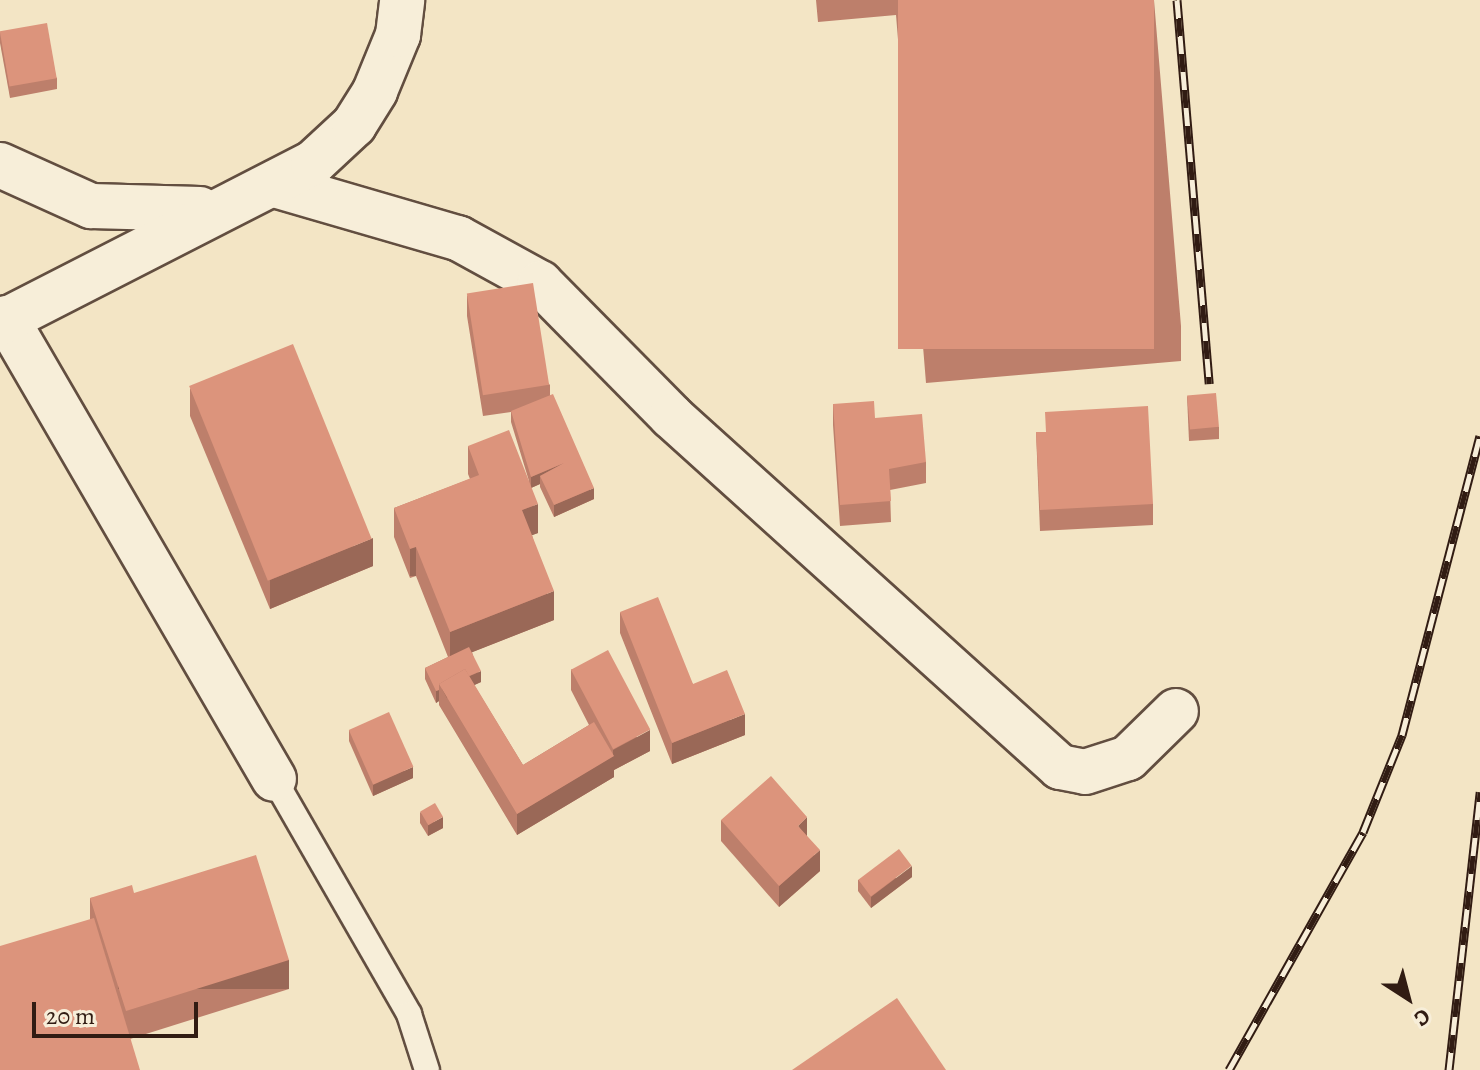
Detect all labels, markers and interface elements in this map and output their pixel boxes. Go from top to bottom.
north arrow [1368,958,1448,1038]
scale bar [36,986,202,1036]
text: 20 m [46,1000,95,1032]
text: С [1408,1001,1436,1034]

